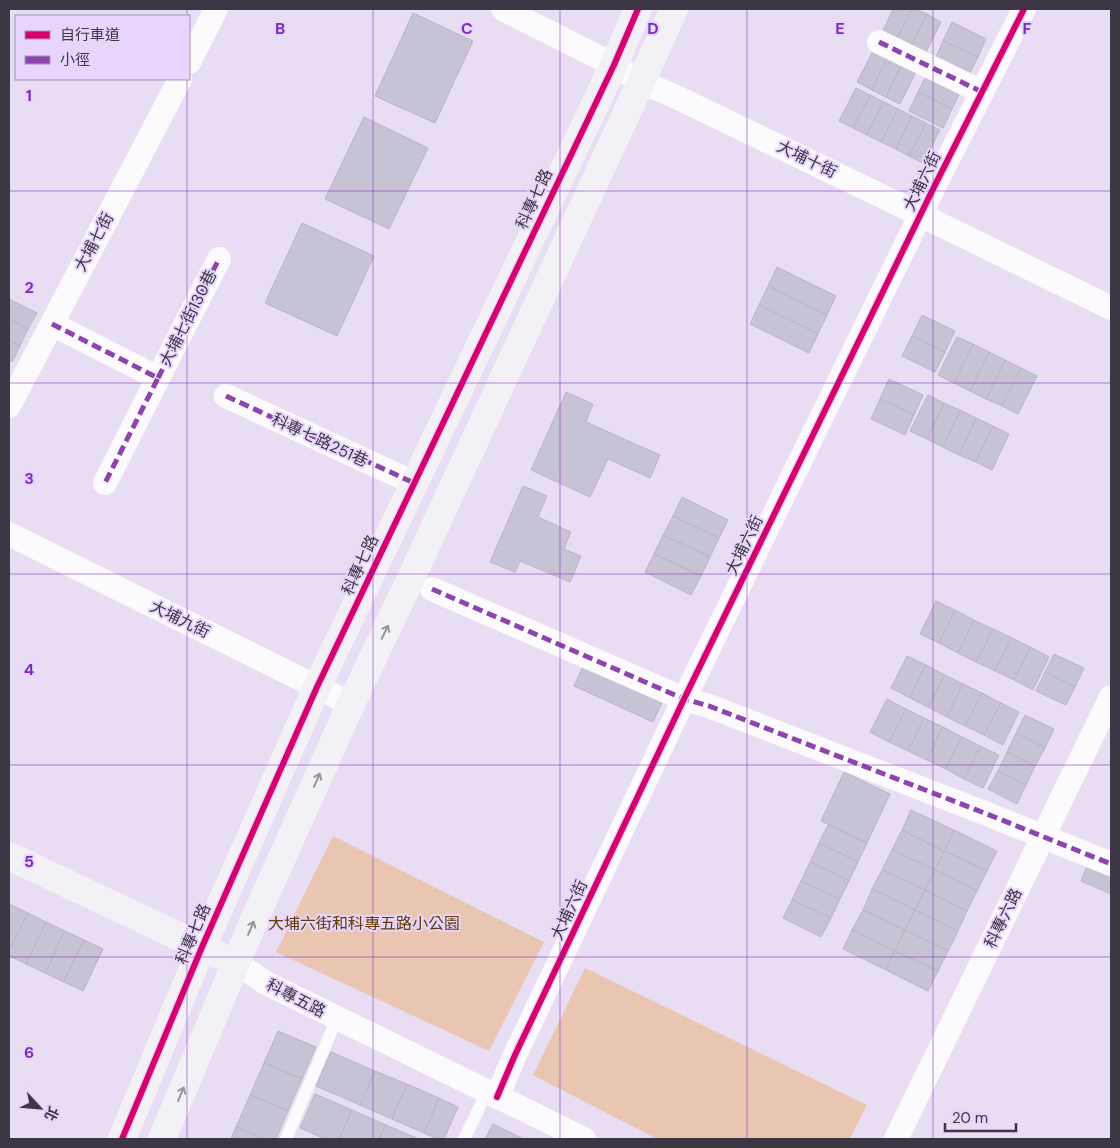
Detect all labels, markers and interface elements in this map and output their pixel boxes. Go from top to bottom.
legend [15,15,190,80]
text: B [275,18,285,39]
text: C [461,18,473,39]
text: D [647,18,659,39]
text: E [835,18,845,39]
text: F [1023,18,1032,39]
text: 自行車道 [60,25,120,45]
text: 小徑 [60,50,90,70]
text: 1 [26,85,32,106]
street label: 大埔十街 [774,136,840,182]
street label: 大埔六街 [899,148,945,214]
street label: 科專七路 [511,166,557,232]
street label: 大埔七街 [70,209,118,275]
street label: 大埔七街130巷 [155,266,221,370]
text: 2 [24,277,34,298]
street label: 科專七路251巷 [268,409,372,471]
text: 3 [24,468,34,489]
street label: 大埔六街 [721,512,767,578]
street label: 科專七路 [337,532,383,598]
street label: 大埔九街 [147,596,213,642]
one-way arrow [380,625,390,640]
text: 4 [24,659,34,680]
one-way arrow [313,773,322,788]
text: 5 [24,851,34,872]
street label: 大埔六街 [546,877,592,943]
street label: 科專六路 [980,885,1026,951]
street label: 科專七路 [171,900,215,968]
park label: 大埔六街和科專五路小公園 [268,913,460,934]
one-way arrow [246,921,256,936]
street label: 科專五路 [263,974,329,1022]
text: 6 [24,1042,34,1063]
north arrow [15,1083,65,1133]
one-way arrow [177,1087,186,1102]
scale bar [945,1100,1016,1132]
text: 北 [41,1103,63,1124]
text: 20 m [952,1108,988,1128]

